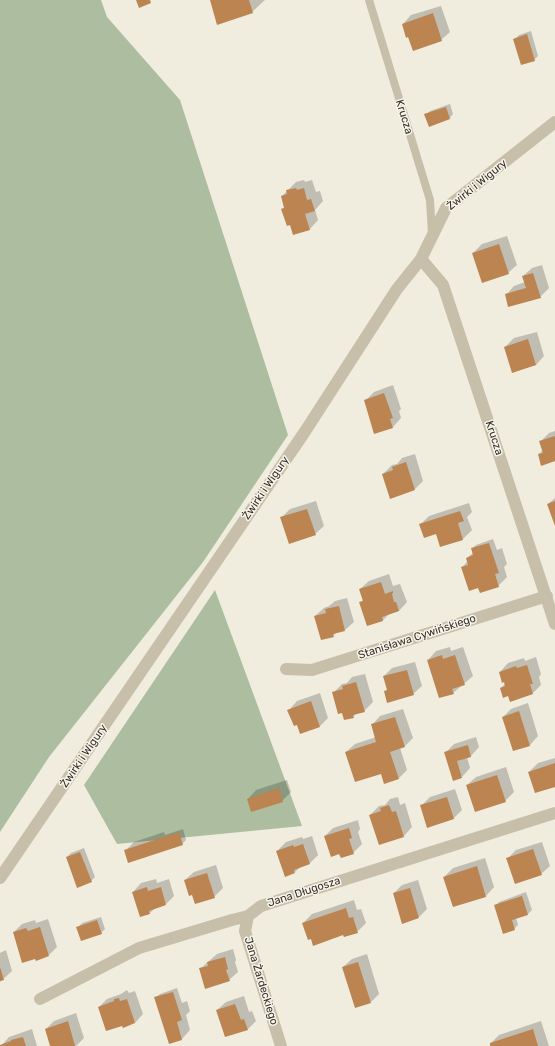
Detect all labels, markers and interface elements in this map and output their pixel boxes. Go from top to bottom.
street label: Krucza [393,98,415,136]
street label: Żwirki i Wigury [444,157,510,213]
street label: Krucza [482,419,506,457]
street label: Żwirki i Wigury [240,454,292,522]
street label: Stanisława Cywińskiego [356,612,478,662]
street label: Żwirki i Wigury [58,722,110,790]
street label: Jana Długosza [266,874,342,910]
street label: Jana Żardeckiego [241,935,281,1027]

